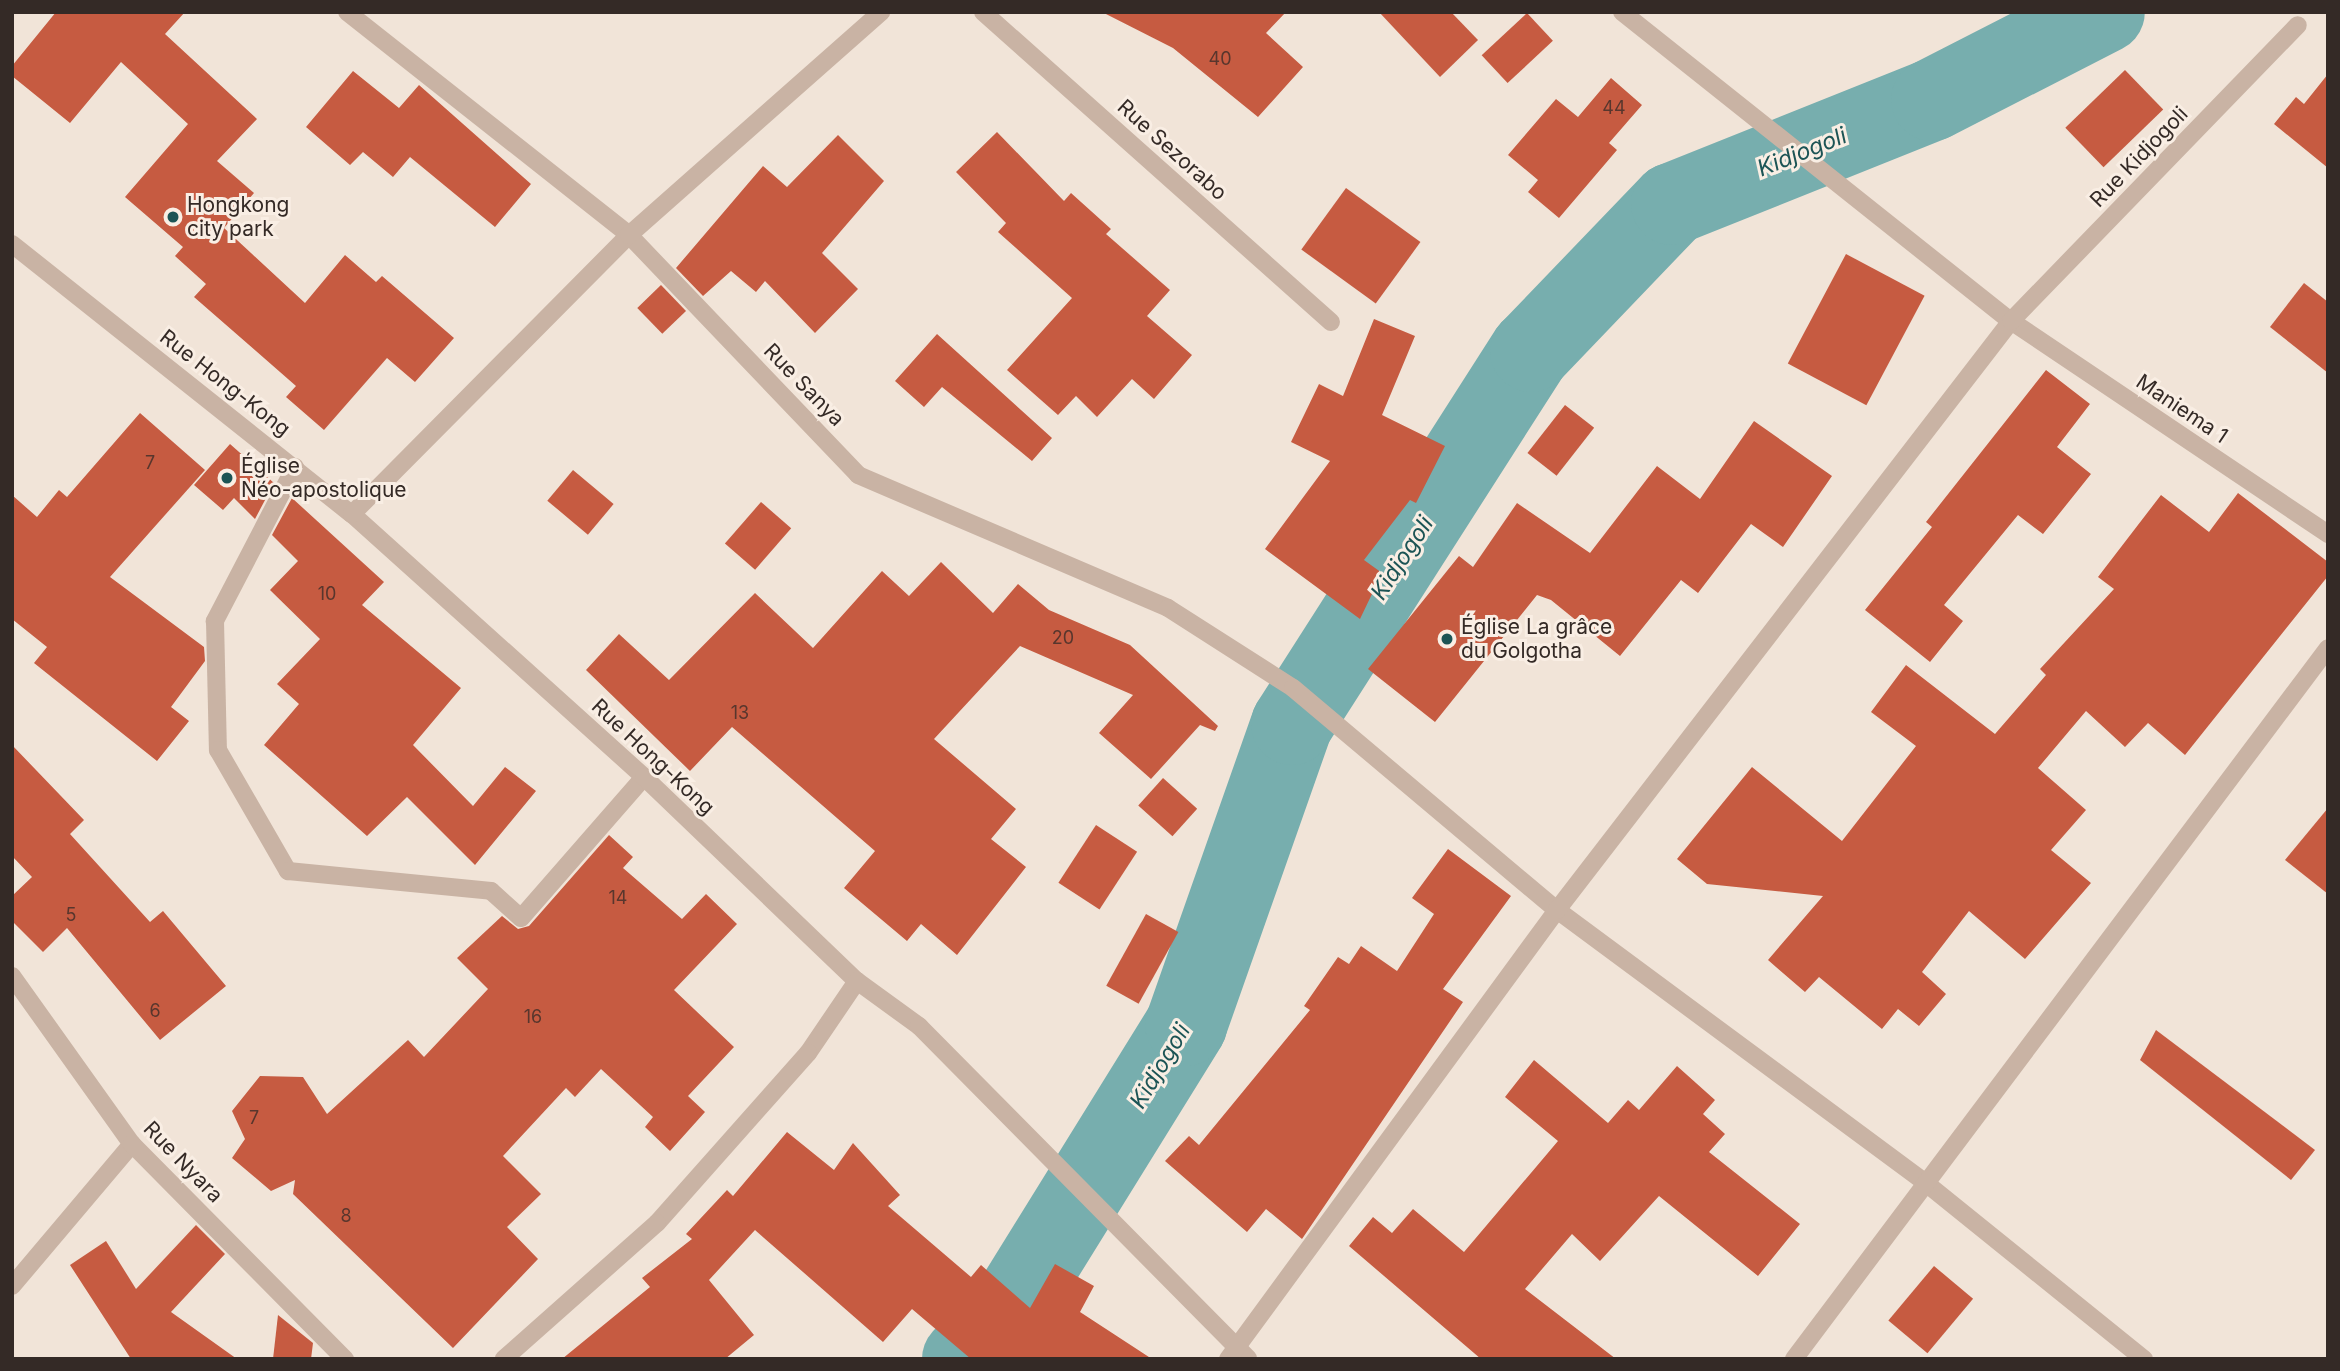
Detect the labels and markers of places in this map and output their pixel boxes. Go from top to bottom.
place label: Hongkong city park [187,192,289,242]
marker: Hongkong city park [165,209,181,225]
place label: Église Néo-apostolique [241,453,407,503]
marker: Église Néo-apostolique [219,470,235,486]
place label: Église La grâce du Golgotha [1461,614,1612,664]
marker: Église La grâce du Golgotha [1439,631,1455,647]

